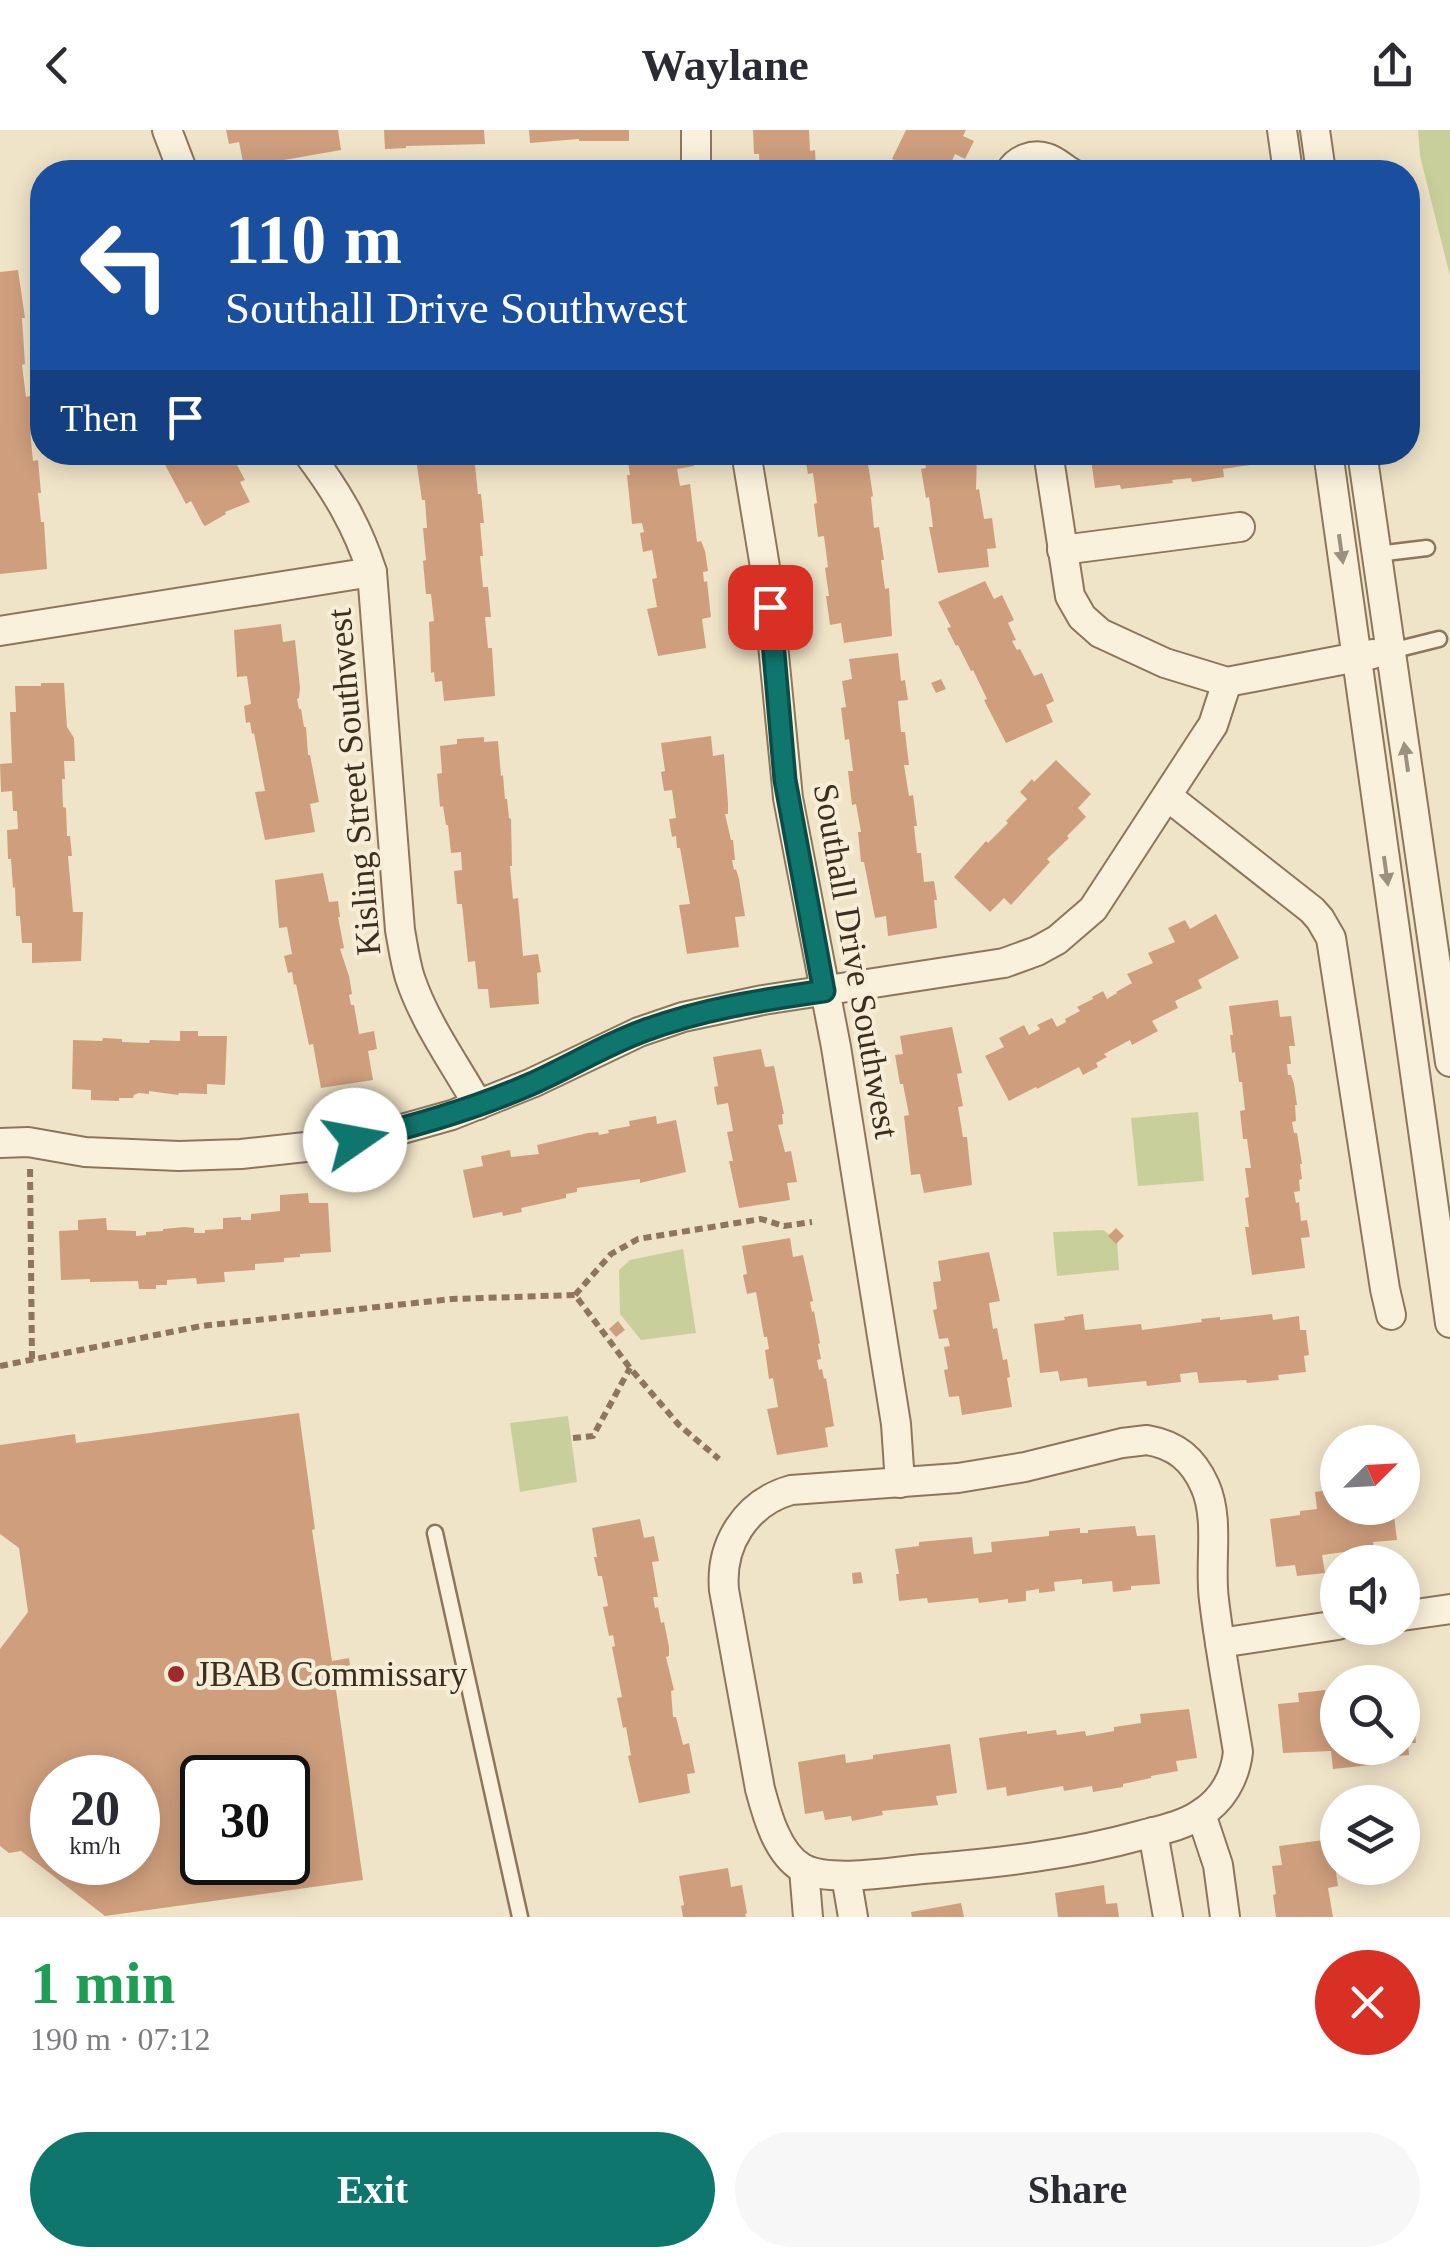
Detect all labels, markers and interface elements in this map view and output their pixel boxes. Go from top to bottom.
icon: back [30,38,85,93]
icon: share [1365,38,1420,93]
text: Waylane [641,40,809,90]
icon: left [60,200,190,330]
text: 110 m [225,201,402,278]
text: Southall Drive Southwest [225,283,687,333]
icon: arrive [158,390,213,445]
text: Then [60,397,138,439]
one-way arrow [1333,534,1349,565]
pin [728,565,813,650]
icon: arrive [743,580,798,635]
street label: Kisling Street Southwest [319,607,389,957]
one-way arrow [1397,741,1413,773]
street label: Southall Drive Southwest [806,780,906,1142]
one-way arrow [1378,856,1394,887]
position arrow [303,1088,407,1192]
north arrow [1320,1425,1420,1525]
map controls [1320,1425,1420,1885]
button: sound [1320,1545,1420,1645]
place label: JBAB Commissary [196,1655,468,1694]
marker: JBAB Commissary [165,1663,187,1685]
button: search [1320,1665,1420,1765]
speed limit sign: 30 [180,1755,310,1885]
text: 20 [70,1780,120,1836]
button: layers [1320,1785,1420,1885]
text: km/h [69,1832,121,1859]
text: 1 min [30,1950,175,2016]
button: close [1315,1950,1420,2055]
text: 190 m · 07:12 [30,2021,210,2057]
button: Exit [30,2132,715,2247]
button: Share [735,2132,1420,2247]

